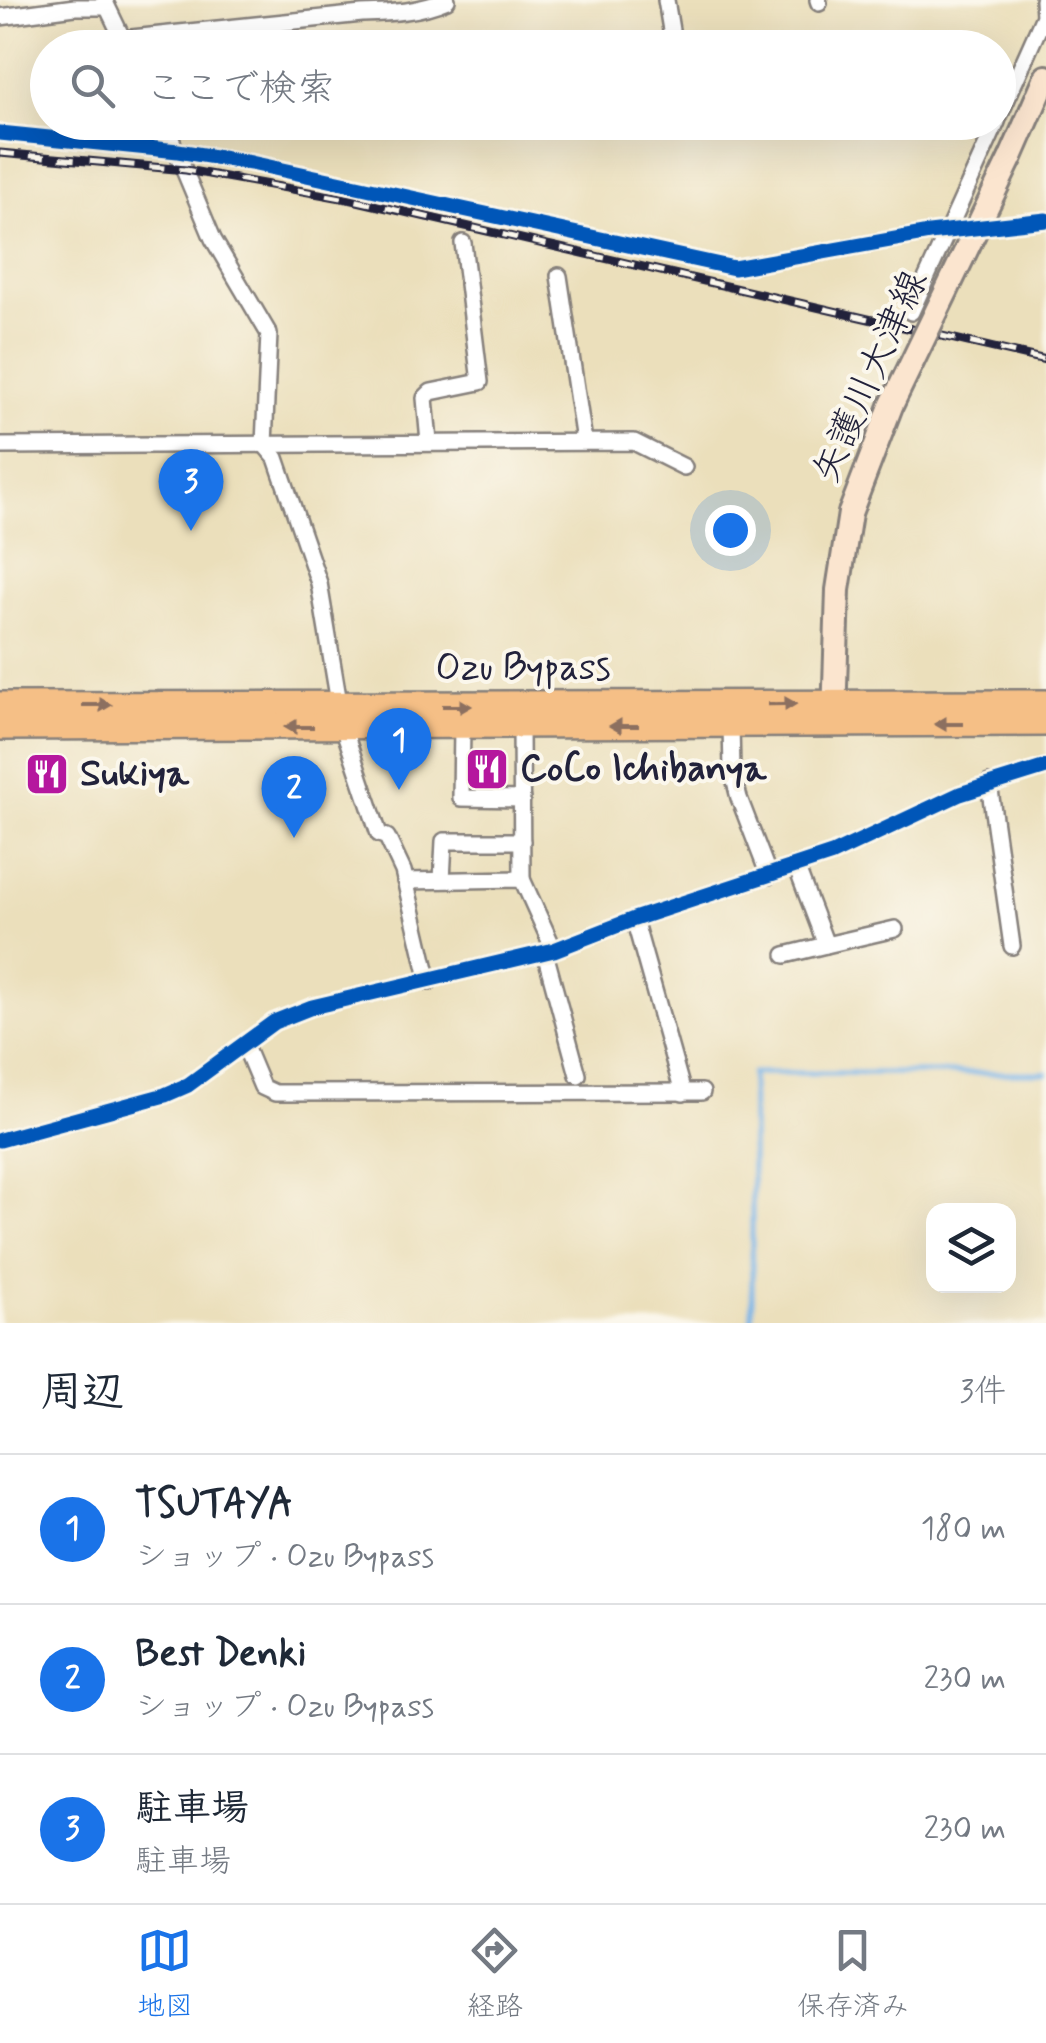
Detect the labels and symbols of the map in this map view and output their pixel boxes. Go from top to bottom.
street label: 矢護川大津線 [802,263,940,491]
pin: 3 [158,448,224,531]
your location [705,505,756,556]
street label: Ozu Bypass [435,644,611,693]
one-way arrow [767,695,799,711]
one-way arrow [82,697,114,713]
one-way arrow [442,698,474,714]
pin: 1 [366,708,432,790]
one-way arrow [932,716,964,732]
one-way arrow [607,718,639,734]
one-way arrow [282,719,314,735]
place label: CoCo Ichibanya [520,745,768,794]
restaurant icon: CoCo Ichibanya [464,746,510,792]
place label: Sukiya [80,750,190,799]
restaurant icon: Sukiya [24,751,70,797]
pin: 2 [262,756,326,838]

